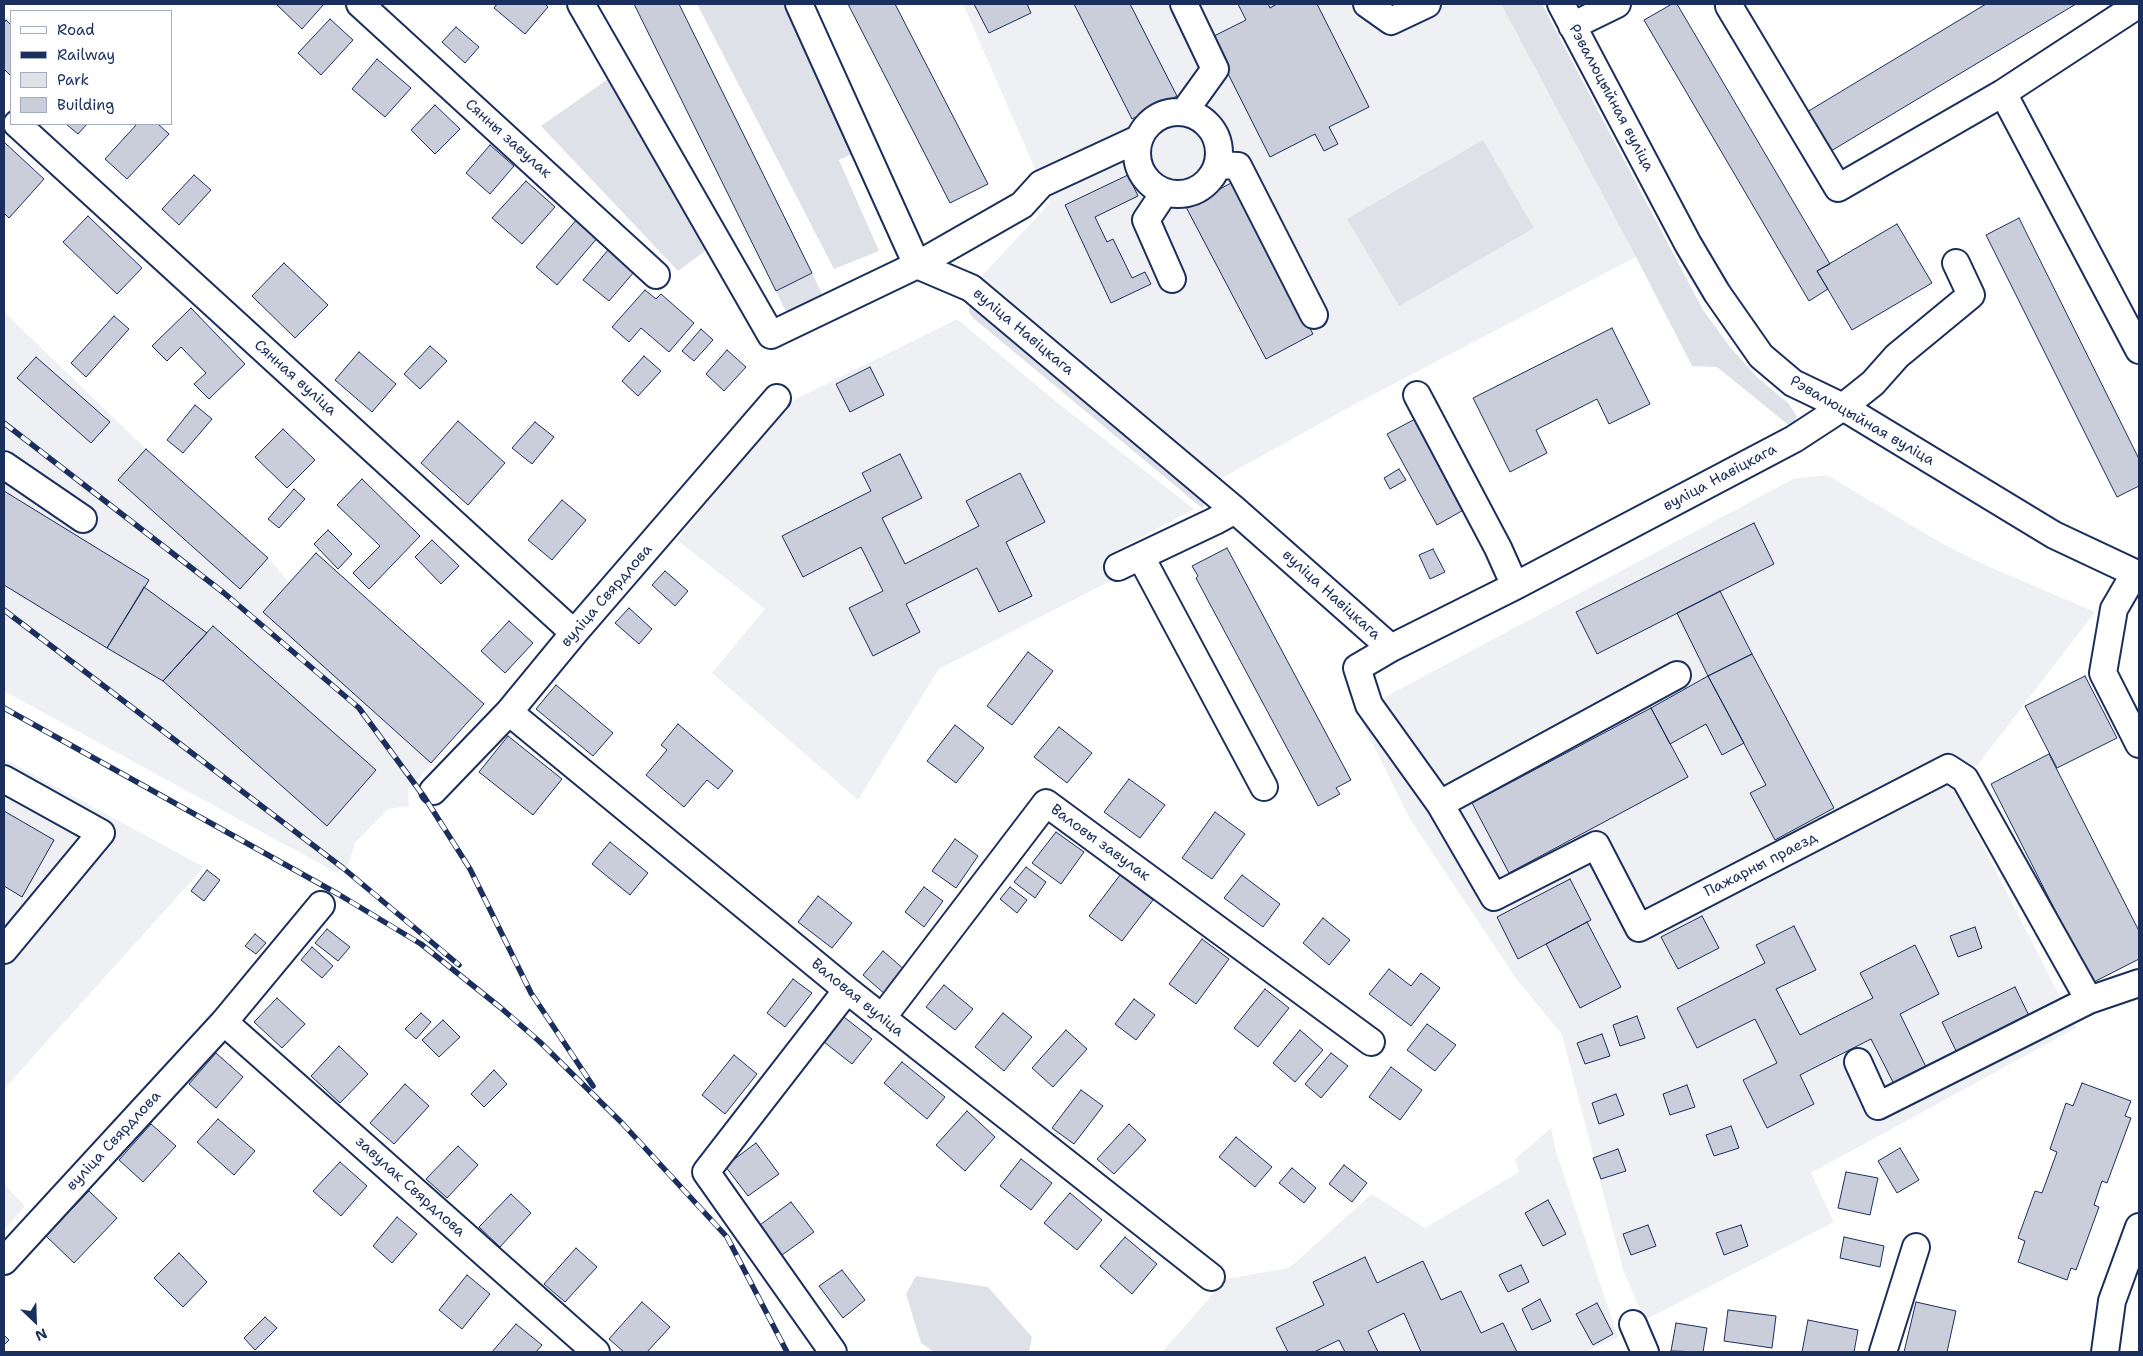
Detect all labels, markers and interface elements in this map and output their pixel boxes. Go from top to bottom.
legend [10,10,172,125]
text: Road [57,20,95,40]
street label: Рэвалюцыйная вуліца [1565,21,1657,175]
text: Railway [57,45,115,65]
text: Park [57,70,89,90]
text: Building [57,95,114,115]
street label: Сянны завулак [461,96,555,182]
street label: вуліца Навіцкага [969,285,1077,379]
street label: Сянная вуліца [250,336,340,420]
street label: Рэвалюцыйная вуліца [1787,372,1937,470]
street label: вуліца Навіцкага [1660,440,1780,516]
street label: вуліца Свярдлова [558,541,656,651]
street label: вуліца Навіцкага [1278,546,1384,644]
street label: Валовы завулак [1047,801,1153,885]
street label: Пажарны праезд [1701,829,1821,901]
street label: Валовая вуліца [807,955,907,1041]
street label: вуліца Свярдлова [63,1087,165,1195]
street label: завулак Свярдлова [351,1133,469,1241]
north arrow [10,1296,60,1346]
text: N [32,1324,50,1345]

